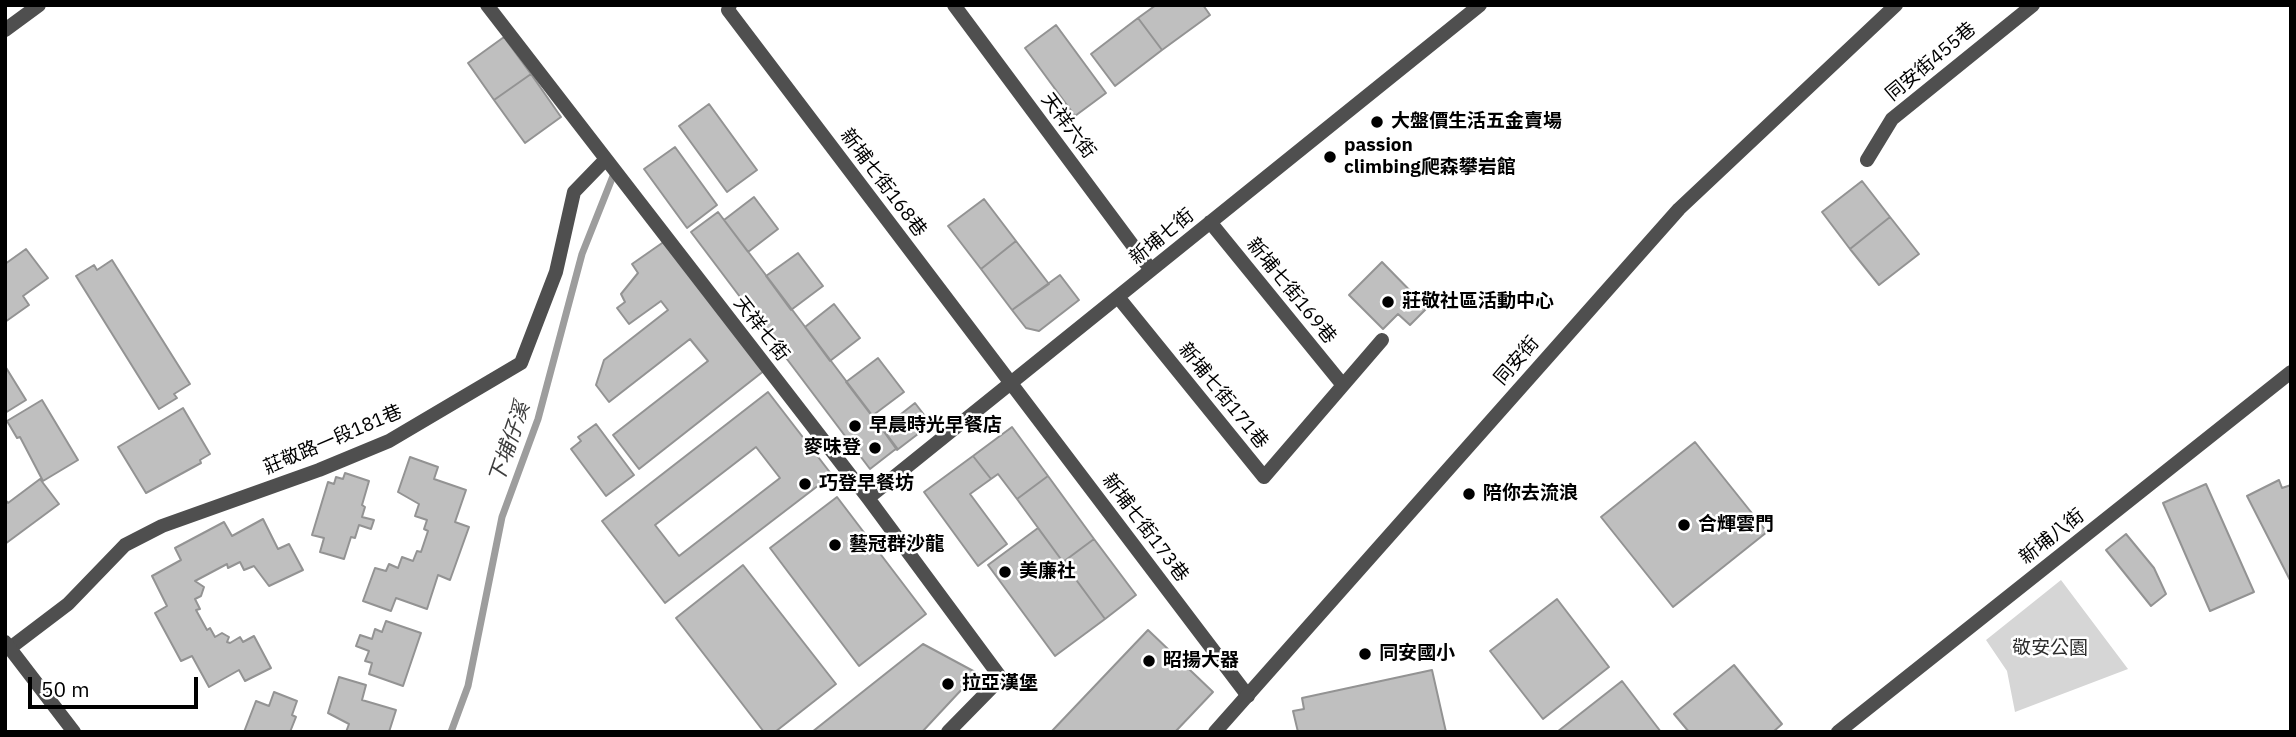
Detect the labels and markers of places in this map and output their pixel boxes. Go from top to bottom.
place label: 大盤價生活五金賣場 [1391,111,1562,133]
marker: 大盤價生活五金賣場 [1369,114,1385,130]
place label: passion climbing爬森攀岩館 [1344,135,1516,179]
marker: passion climbing爬森攀岩館 [1322,149,1338,165]
place label: 莊敬社區活動中心 [1402,291,1554,313]
marker: 莊敬社區活動中心 [1380,294,1396,310]
place label: 早晨時光早餐店 [869,415,1002,437]
marker: 早晨時光早餐店 [847,418,863,434]
place label: 麥味登 [804,437,861,459]
marker: 麥味登 [867,440,883,456]
place label: 巧登早餐坊 [819,473,914,495]
marker: 巧登早餐坊 [797,476,813,492]
place label: 陪你去流浪 [1483,483,1578,505]
marker: 陪你去流浪 [1461,486,1477,502]
place label: 合輝雲門 [1698,514,1774,536]
marker: 合輝雲門 [1676,517,1692,533]
place label: 藝冠群沙龍 [849,534,944,556]
marker: 藝冠群沙龍 [827,537,843,553]
place label: 美廉社 [1019,561,1076,583]
marker: 美廉社 [997,564,1013,580]
place label: 同安國小 [1379,643,1455,665]
marker: 同安國小 [1357,646,1373,662]
place label: 昭揚大器 [1163,650,1239,672]
marker: 昭揚大器 [1141,653,1157,669]
place label: 拉亞漢堡 [962,673,1038,695]
marker: 拉亞漢堡 [940,676,956,692]

